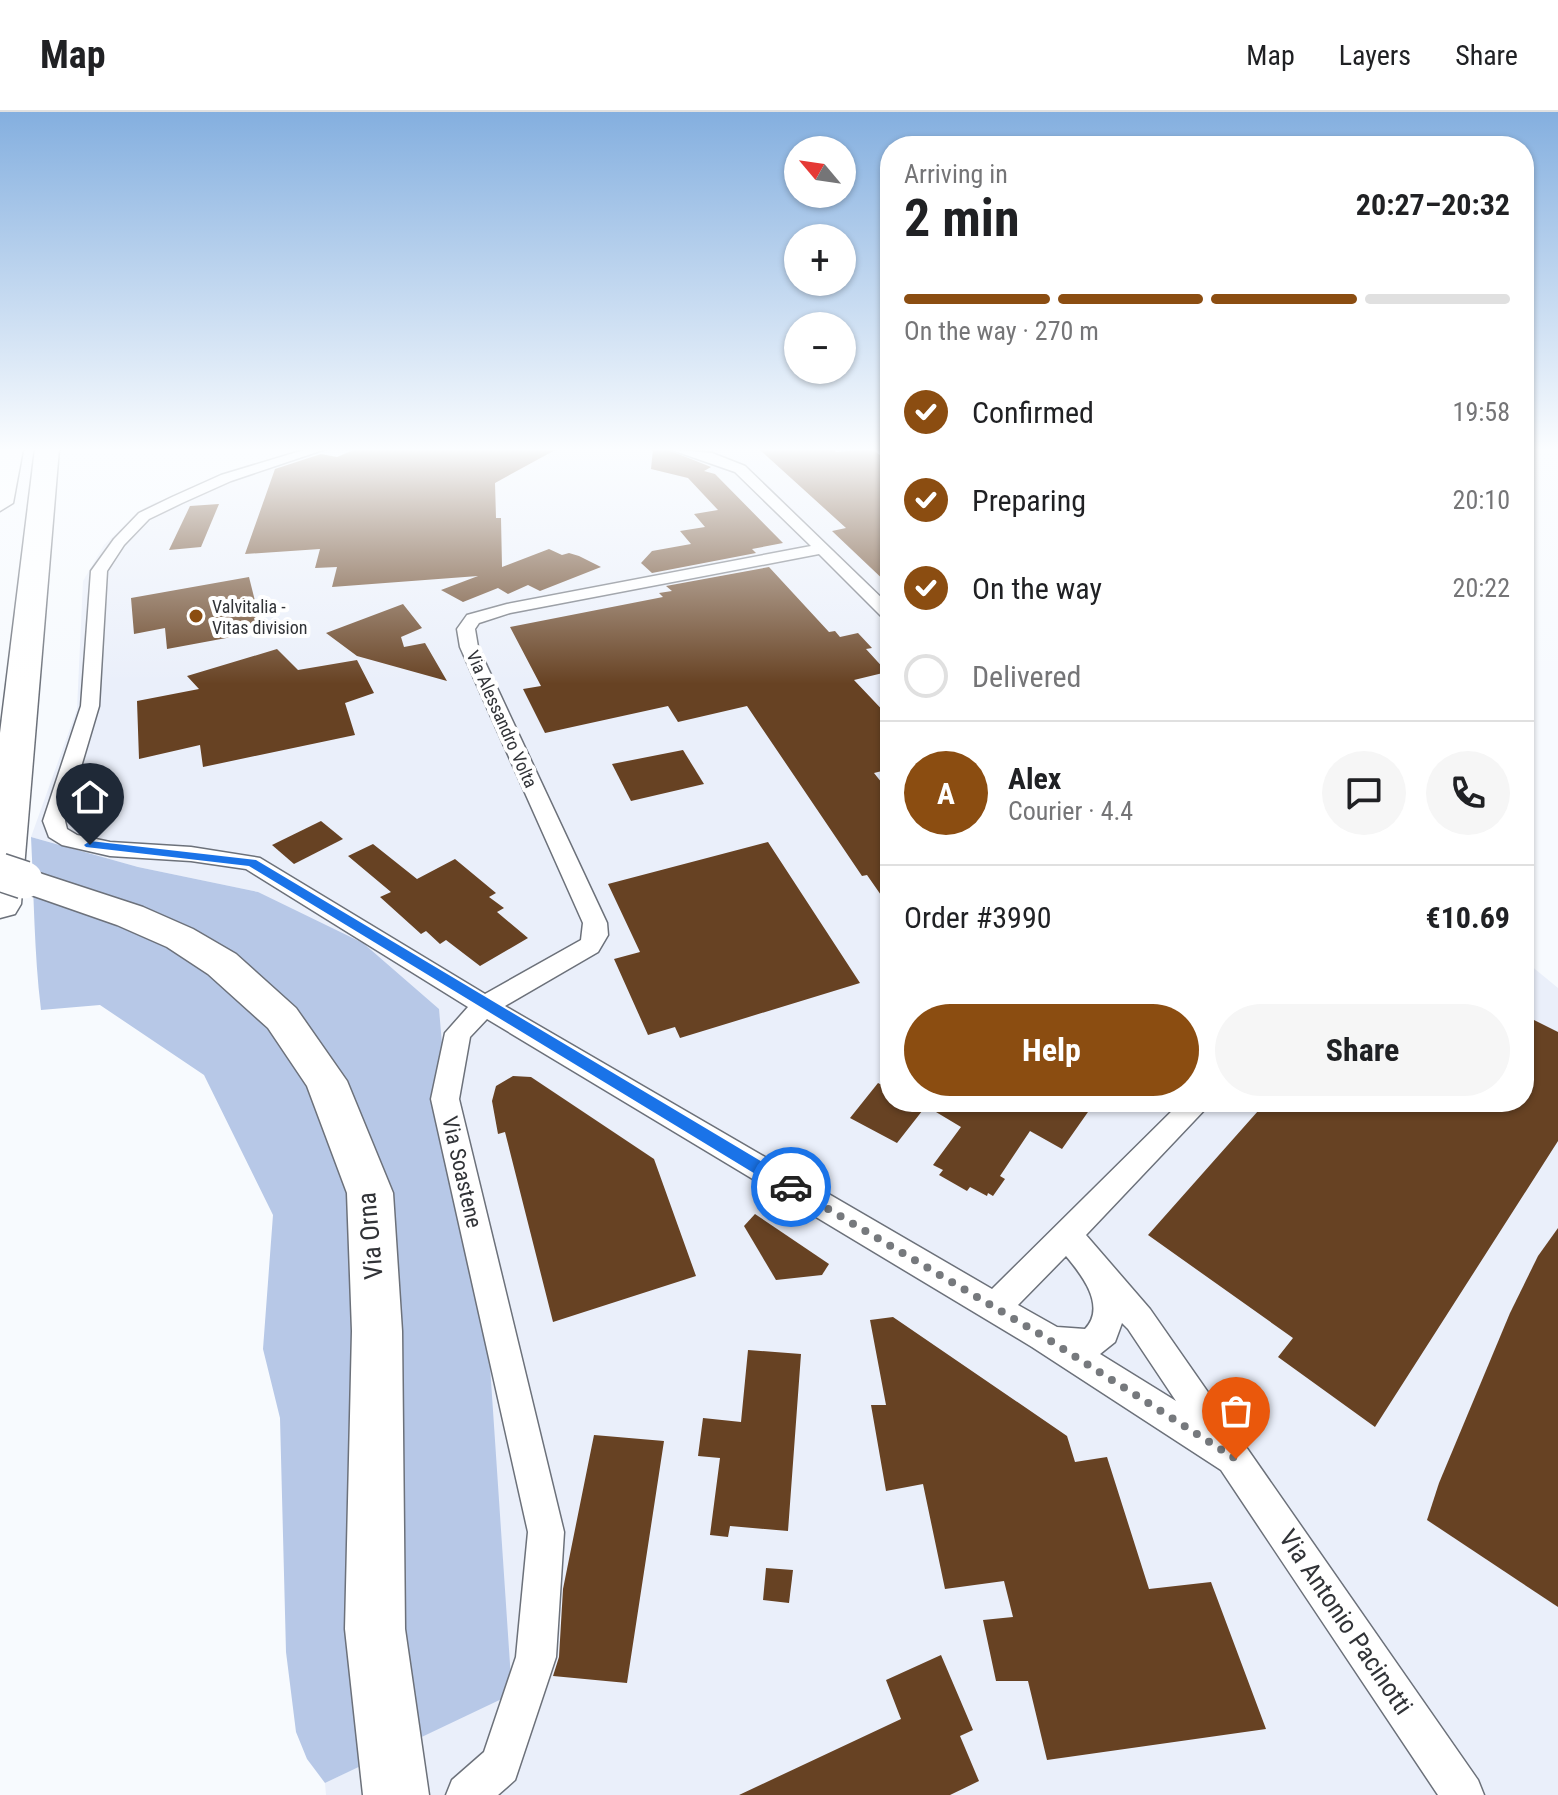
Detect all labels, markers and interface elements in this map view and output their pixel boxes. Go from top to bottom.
text: Map [40,33,106,77]
text: Map [1246,39,1295,72]
text: Layers [1339,39,1411,72]
text: Share [1455,39,1518,72]
north arrow [784,136,856,208]
map controls [784,136,856,384]
text: Arriving in [904,159,1008,189]
text: 20:27–20:32 [1356,187,1510,222]
text: 2 min [904,188,1020,249]
button: + [784,224,856,296]
button: − [784,312,856,384]
text: On the way · 270 m [904,316,1099,346]
icon: check [904,390,948,434]
text: Confirmed [972,395,1094,430]
text: 19:58 [1453,397,1510,427]
icon: check [904,478,948,522]
text: Preparing [972,483,1086,518]
text: 20:10 [1453,485,1510,515]
icon: check [904,566,948,610]
text: On the way [972,571,1102,606]
text: 20:22 [1453,573,1510,603]
place label: Valvitalia - Vitas division [212,596,308,638]
marker: Valvitalia - Vitas division [187,607,205,625]
street label: Via Alessandro Volta [462,647,542,791]
text: Delivered [972,659,1081,694]
button: chat [1322,751,1406,835]
button: phone [1426,751,1510,835]
text: Alex [1008,761,1061,796]
pin [56,763,124,845]
icon: home [68,775,112,819]
text: A [937,776,955,811]
text: Courier · 4.4 [1008,796,1133,826]
text: Order #3990 [904,900,1052,935]
text: €10.69 [1425,900,1510,935]
button: Help [904,1004,1199,1096]
button: Share [1215,1004,1510,1096]
street label: Via Soastene [437,1114,487,1230]
courier [751,1147,831,1227]
icon: car [769,1165,813,1209]
street label: Via Orna [351,1191,389,1281]
pin [1202,1377,1270,1459]
icon: bag [1214,1389,1258,1433]
street label: Via Antonio Pacinotti [1273,1524,1419,1720]

